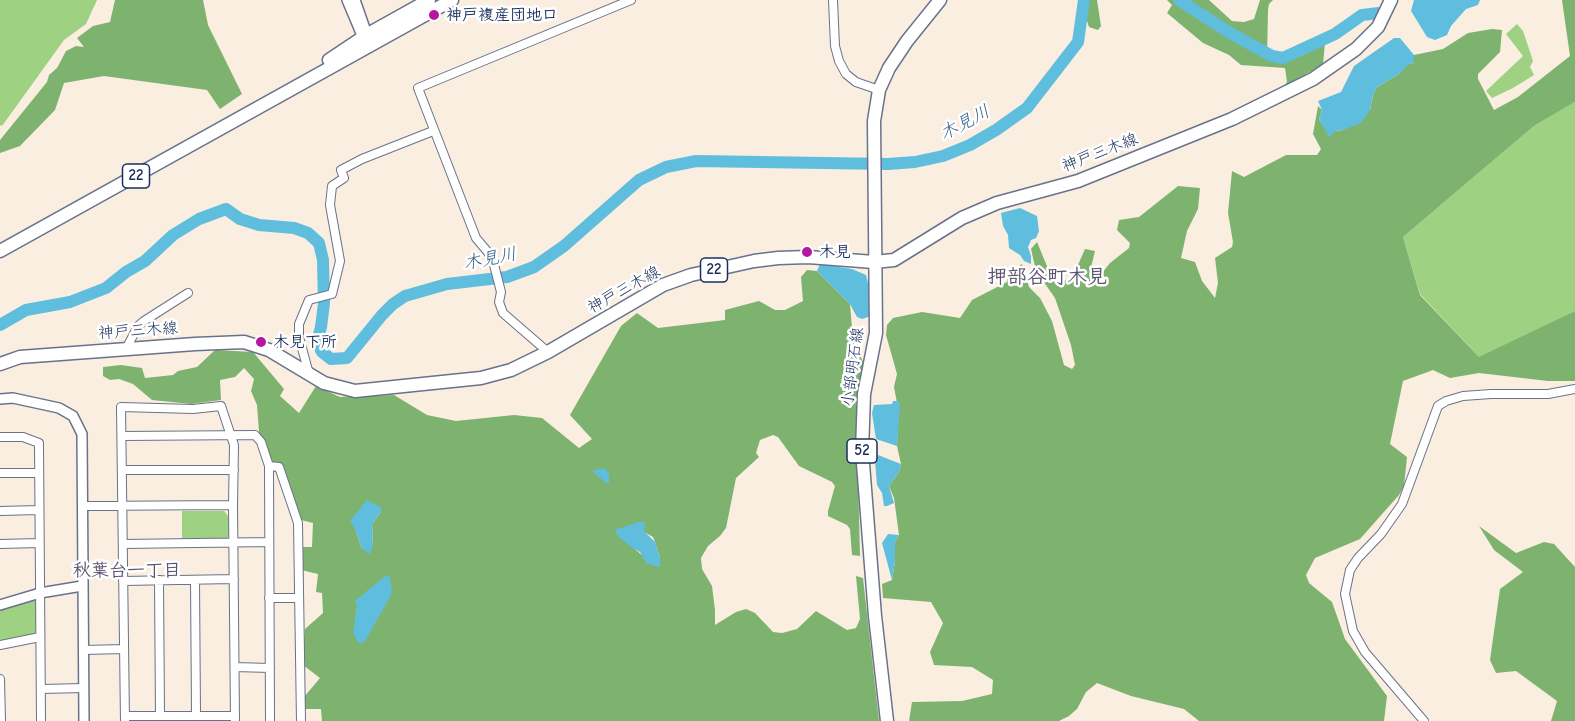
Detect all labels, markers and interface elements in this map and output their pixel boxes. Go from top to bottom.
place label: 神戸複産団地口 [446,5,558,25]
marker: 神戸複産団地口 [427,8,441,22]
water label: 木見川 [936,101,994,145]
street label: 神戸三木線 [1059,130,1141,176]
road number: 22 [122,164,150,188]
place label: 木見 [819,242,851,262]
water label: 木見川 [461,243,519,275]
marker: 木見 [800,245,814,259]
road number: 22 [700,258,728,282]
street label: 神戸三木線 [584,262,664,318]
district label: 押部谷町木見 [987,265,1107,289]
street label: 神戸三木線 [97,319,179,343]
street label: 小部明石線 [838,326,868,408]
place label: 木見下所 [273,332,337,352]
marker: 木見下所 [254,335,268,349]
road number: 52 [847,439,877,463]
district label: 秋葉台一丁目 [73,560,181,582]

